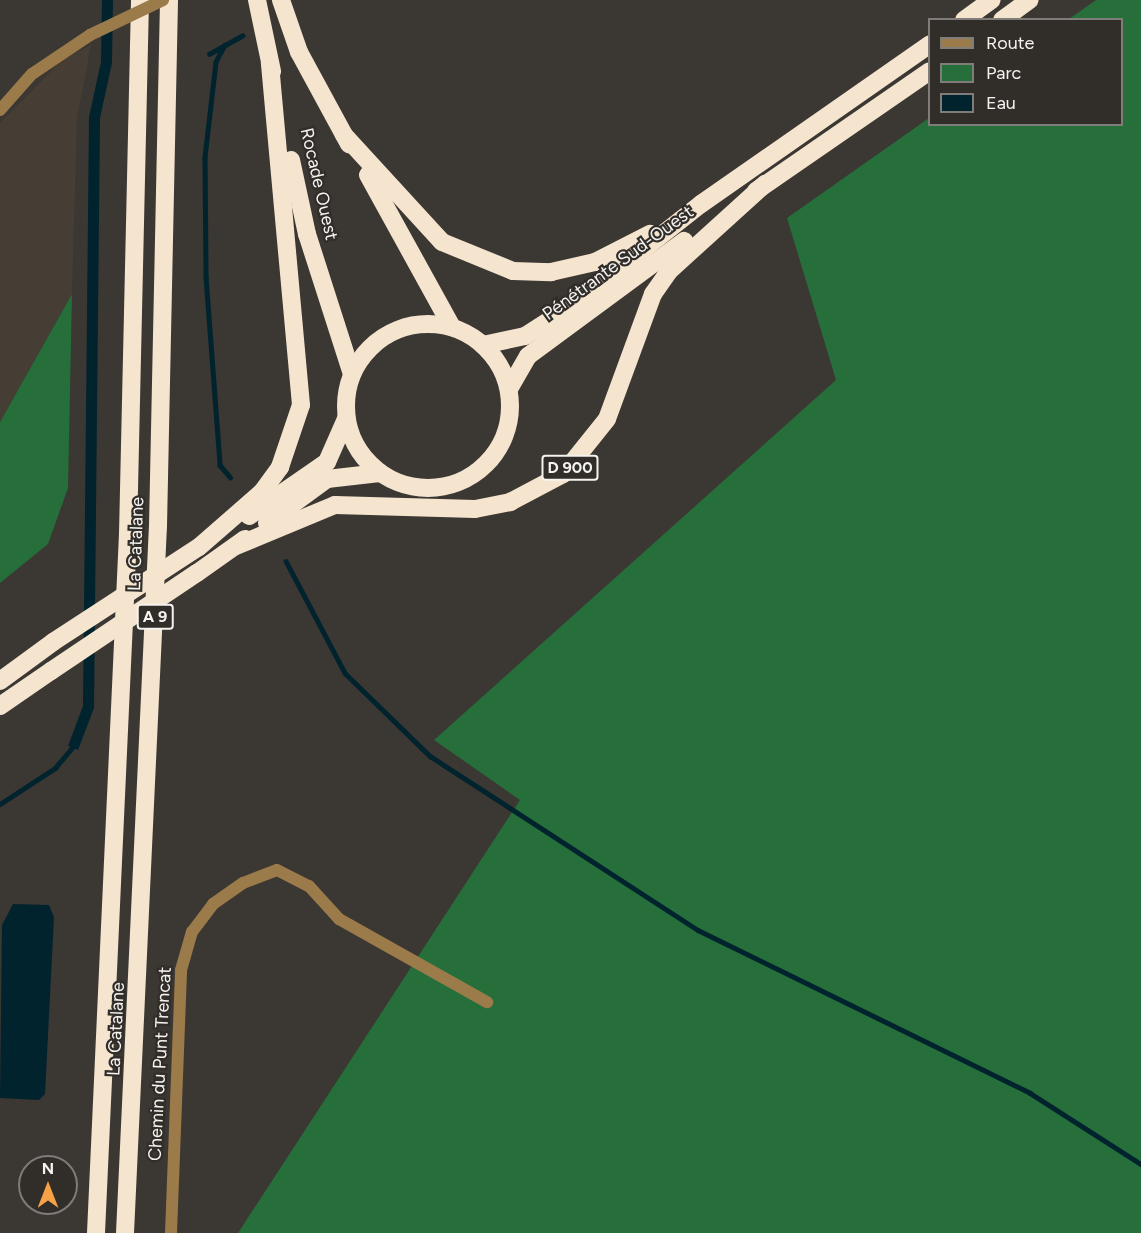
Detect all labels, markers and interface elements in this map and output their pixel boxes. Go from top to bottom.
legend [928,18,1123,126]
text: Route [986,32,1034,54]
text: Parc [986,62,1021,84]
text: Eau [986,92,1016,114]
street label: Rocade Ouest [296,126,342,242]
street label: Pénétrante Sud-Ouest [538,201,698,325]
road number: D 900 [540,455,600,481]
street label: La Catalane [124,497,148,591]
road number: A 9 [136,604,174,630]
street label: Chemin du Punt Trencat [144,966,176,1162]
street label: La Catalane [103,981,129,1077]
north arrow [18,1155,78,1215]
text: N [42,1159,54,1178]

